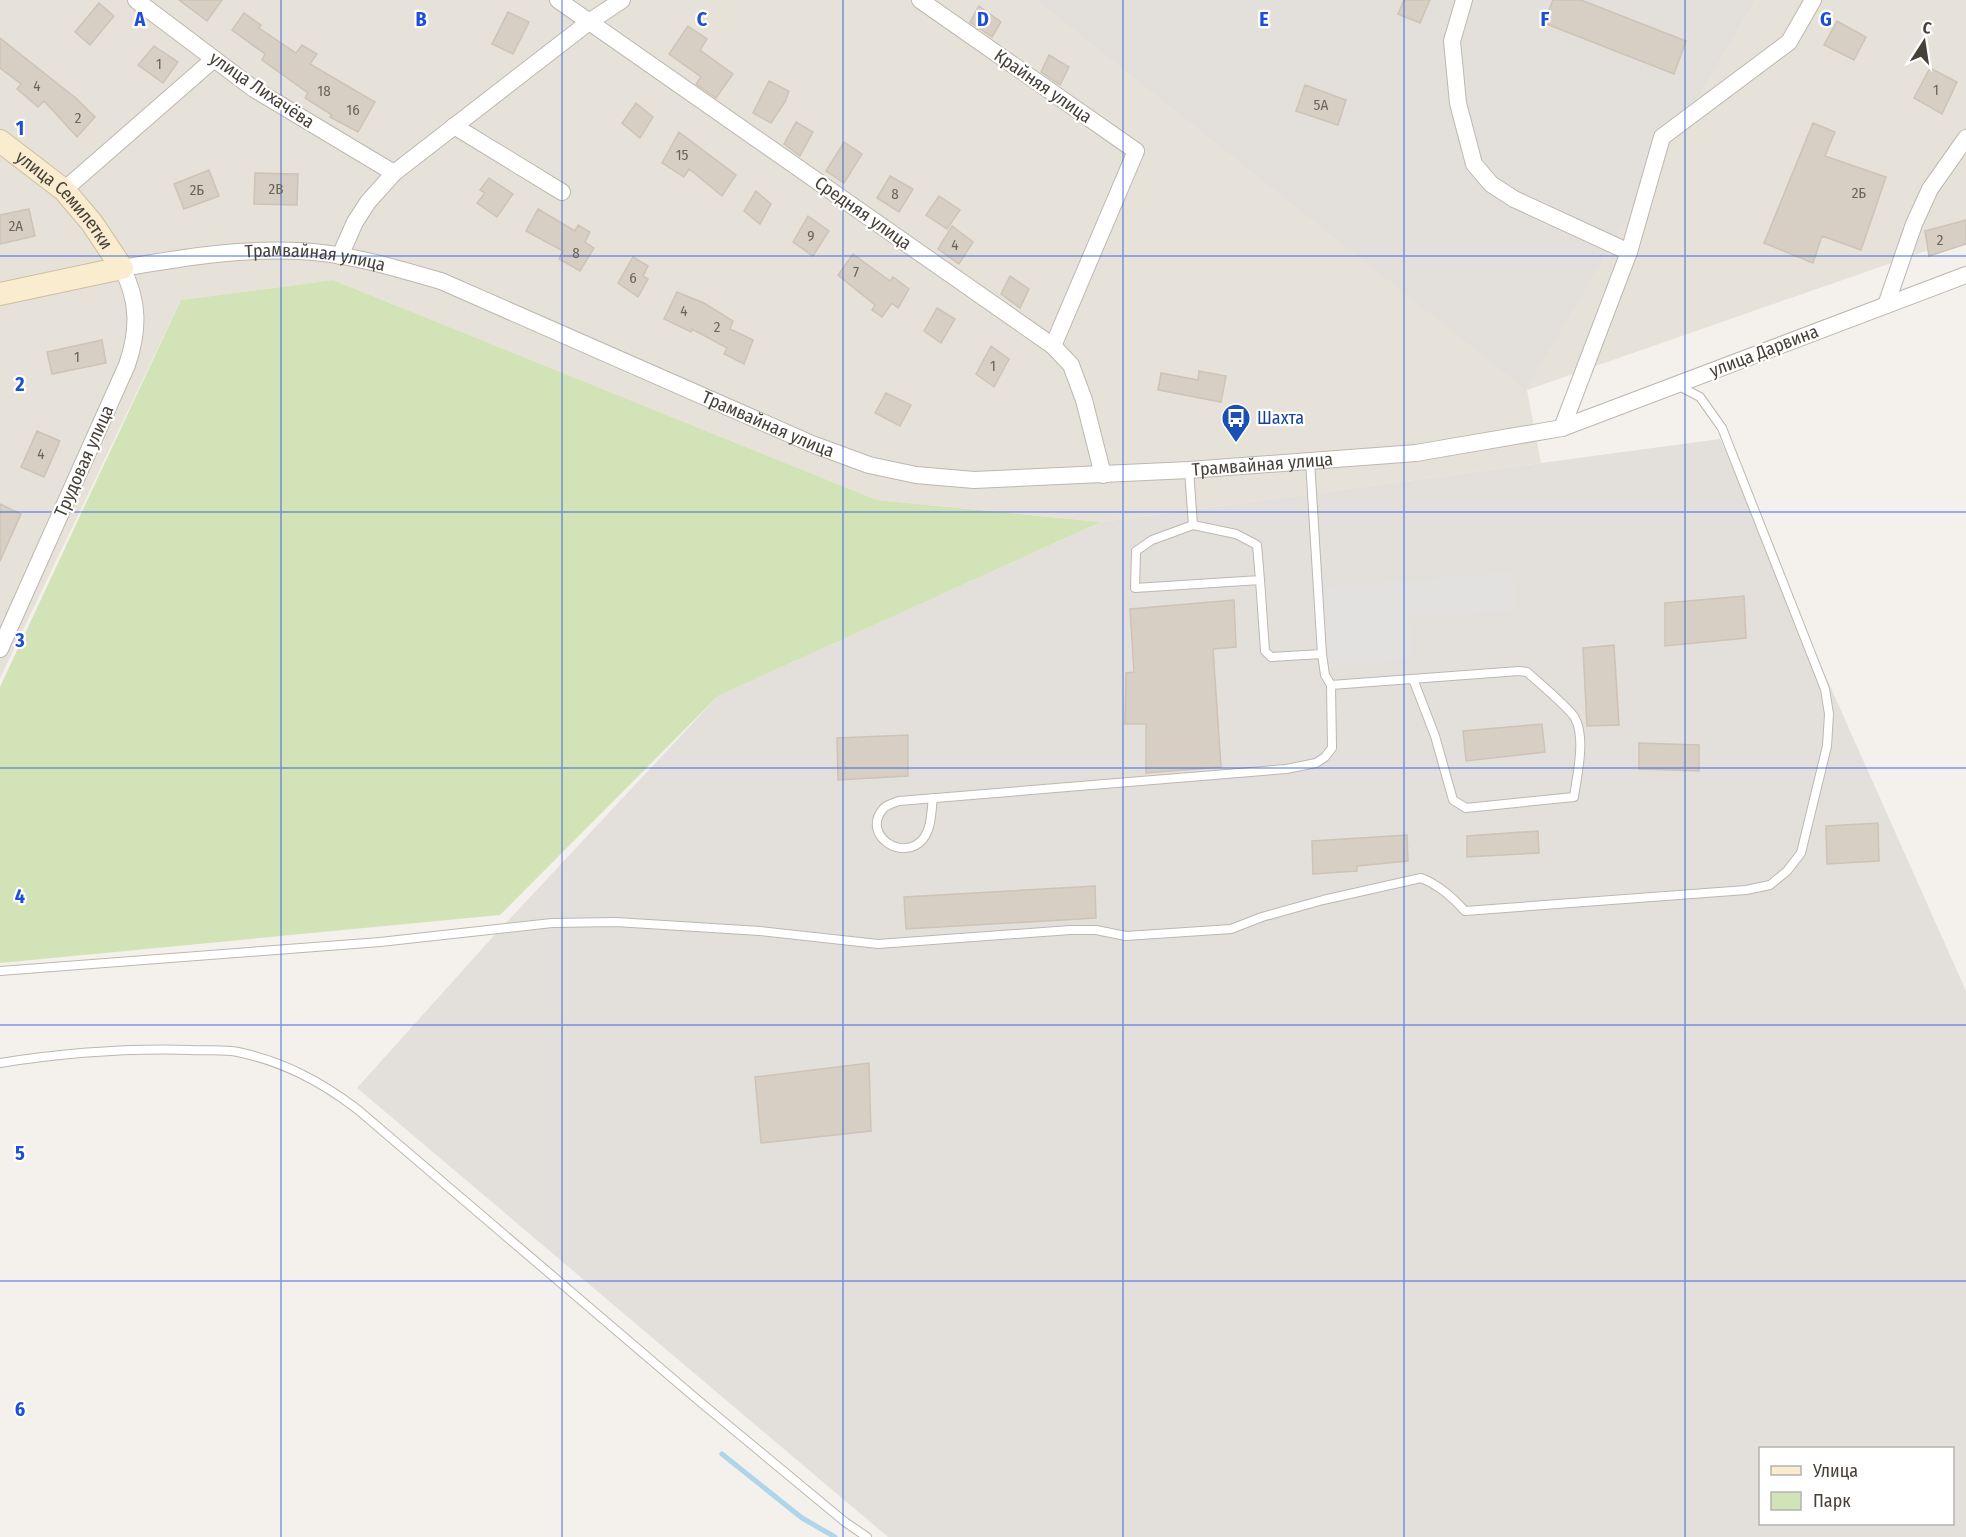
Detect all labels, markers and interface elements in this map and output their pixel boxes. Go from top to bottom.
text: A [134,7,147,31]
text: B [415,7,427,31]
text: C [697,7,708,31]
text: D [977,7,989,31]
text: E [1259,7,1269,31]
text: F [1541,7,1550,31]
text: G [1820,7,1832,31]
north arrow [1894,12,1954,72]
text: С [1921,18,1934,38]
street label: Крайняя улица [990,44,1096,128]
street label: улица Лихачёва [205,47,319,133]
house number: 1 [156,55,162,73]
house number: 4 [33,77,41,95]
house number: 1 [1933,81,1939,99]
house number: 18 [317,82,331,100]
house number: 5А [1314,96,1328,114]
house number: 16 [346,101,360,119]
house number: 2 [75,109,82,127]
text: 1 [16,116,24,140]
street label: улица Семилетки [11,146,118,254]
house number: 15 [676,146,688,164]
street label: Средняя улица [810,172,916,255]
house number: 2В [269,180,283,198]
house number: 2Б [190,181,204,199]
house number: 2Б [1852,184,1866,202]
house number: 8 [891,185,899,203]
house number: 2А [9,217,23,235]
house number: 9 [807,227,815,245]
house number: 2 [1937,231,1944,249]
house number: 4 [951,236,959,254]
street label: Трамвайная улица [244,239,388,276]
house number: 8 [572,244,580,262]
house number: 7 [853,263,859,281]
house number: 6 [629,269,637,287]
house number: 4 [680,302,688,320]
house number: 2 [714,318,721,336]
street label: улица Дарвина [1706,320,1822,382]
house number: 1 [74,348,80,366]
house number: 1 [990,357,996,375]
text: 2 [14,372,25,396]
street label: Трамвайная улица [699,386,837,462]
street label: Трудовая улица [50,402,119,520]
bus stop icon: Шахта [1220,402,1252,444]
place label: Шахта [1257,407,1304,429]
house number: 4 [37,445,45,463]
street label: Трамвайная улица [1191,448,1334,481]
text: 3 [14,628,25,652]
text: 4 [15,884,25,908]
text: 5 [15,1141,25,1165]
text: 6 [15,1397,25,1421]
legend [1759,1447,1954,1525]
text: Улица [1812,1460,1858,1482]
text: Парк [1813,1490,1851,1512]

